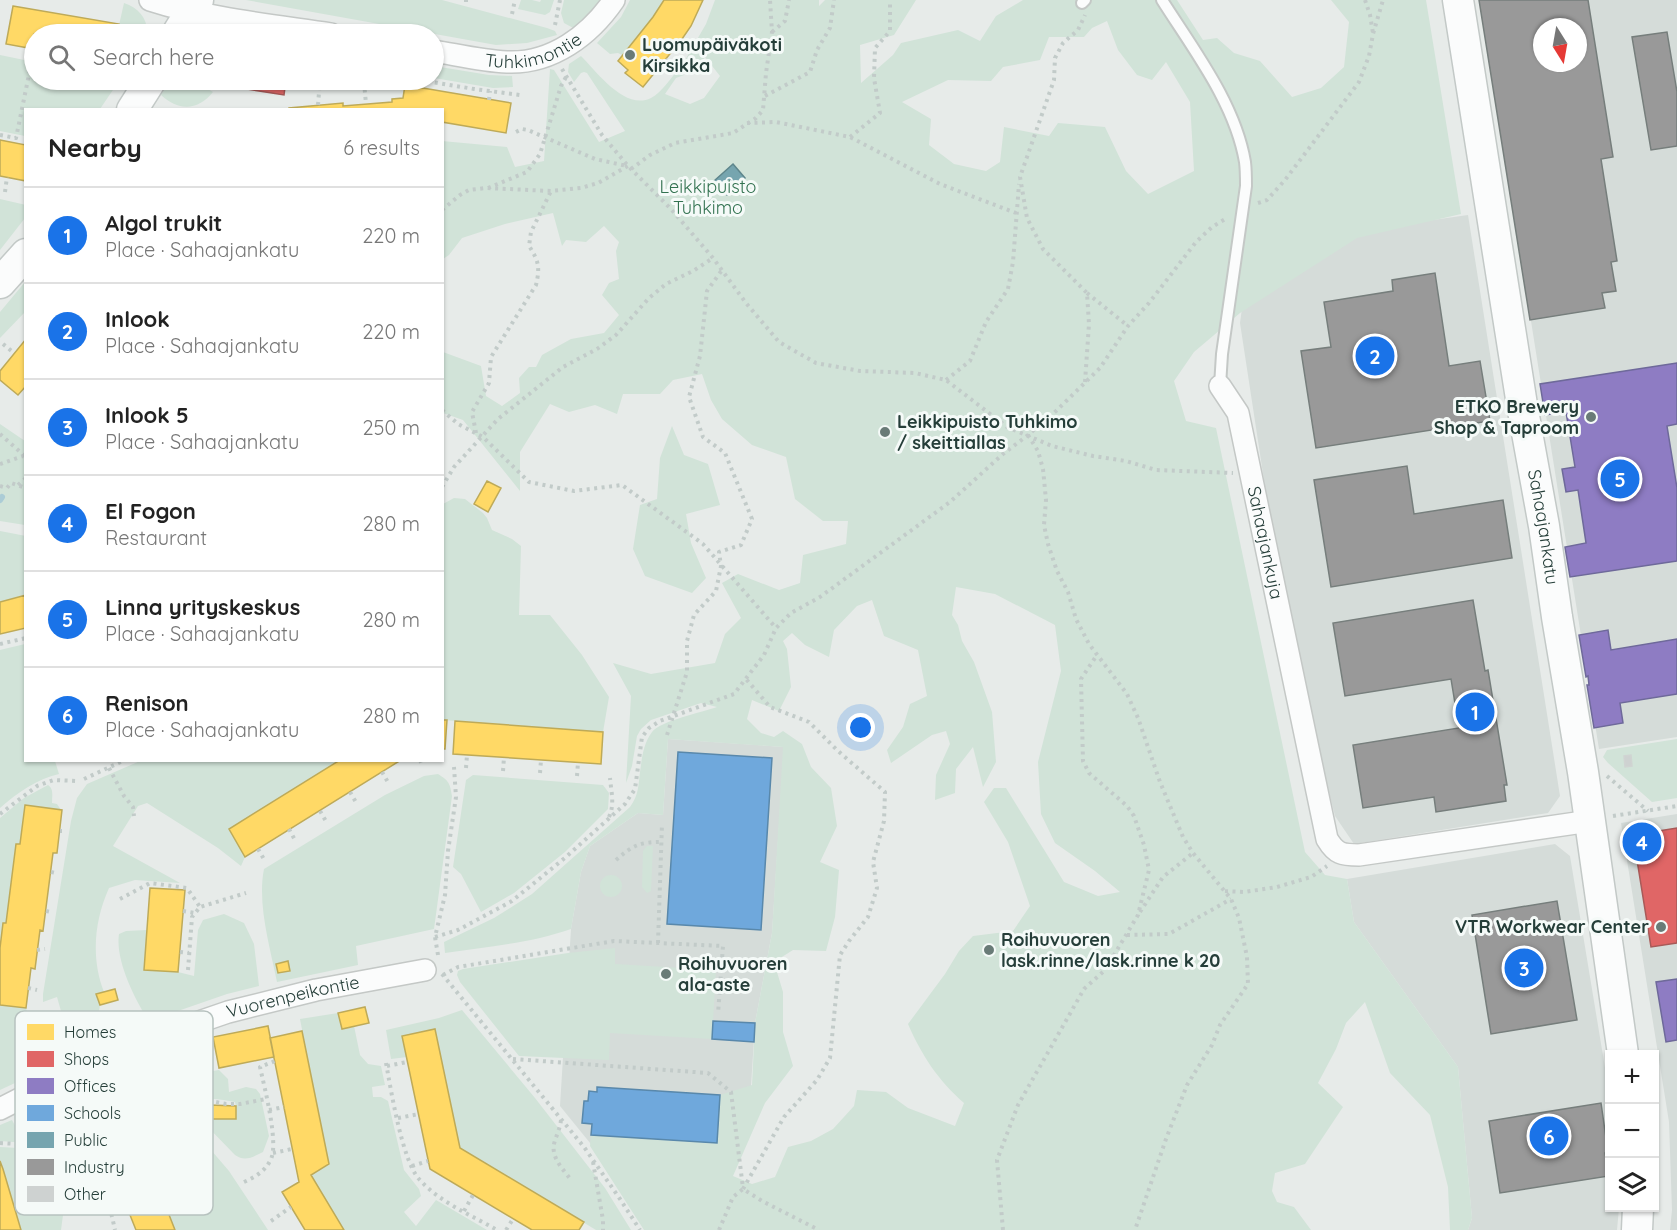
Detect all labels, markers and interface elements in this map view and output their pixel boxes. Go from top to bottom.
north arrow [1533,18,1587,72]
search box [24,24,444,90]
street label: Tuhkimontie [484,27,586,73]
place label: Luomupäiväkoti Kirsikka [642,33,782,77]
icon: search [45,41,78,74]
text: Search here [93,43,214,71]
marker: Luomupäiväkoti Kirsikka [623,48,637,62]
text: Nearby [48,131,142,164]
text: 6 results [343,135,420,160]
park label: Leikkipuisto Tuhkimo [660,175,756,219]
text: Algol trukit [105,209,222,237]
text: 1 [64,223,71,248]
text: 220 m [362,223,420,248]
text: Place · Sahaajankatu [105,237,299,262]
text: Inlook [105,305,170,333]
text: 2 [62,319,73,344]
text: 220 m [362,319,420,344]
text: Place · Sahaajankatu [105,333,299,358]
pin: 2 [1356,334,1394,378]
place label: ETKO Brewery Shop & Taproom [1434,395,1579,439]
text: Inlook 5 [105,401,189,429]
place label: Leikkipuisto Tuhkimo / skeittiallas [897,410,1078,454]
marker: ETKO Brewery Shop & Taproom [1584,410,1598,424]
text: 3 [62,415,73,440]
text: 250 m [362,415,420,440]
marker: Leikkipuisto Tuhkimo / skeittiallas [878,425,892,439]
text: Place · Sahaajankatu [105,429,299,454]
pin: 5 [1600,456,1640,502]
street label: Sahaajankatu [1523,468,1564,586]
street label: Sahaajankuja [1243,484,1289,601]
text: El Fogon [105,497,196,525]
text: 4 [62,511,73,536]
text: 280 m [363,511,420,536]
text: Restaurant [105,525,207,550]
text: Linna yrityskeskus [105,593,300,621]
text: 5 [62,607,73,632]
text: 280 m [363,607,420,632]
text: Place · Sahaajankatu [105,621,299,646]
text: Renison [105,689,189,717]
pin: 1 [1456,690,1494,734]
text: 6 [62,703,73,728]
text: 280 m [363,703,420,728]
your location [846,713,875,742]
text: Place · Sahaajankatu [105,717,299,742]
pin: 4 [1622,820,1662,864]
place label: VTR Workwear Center [1455,915,1649,938]
marker: VTR Workwear Center [1654,920,1668,934]
place label: Roihuvuoren lask.rinne/lask.rinne k 20 [1001,928,1220,972]
marker: Roihuvuoren lask.rinne/lask.rinne k 20 [982,943,996,957]
pin: 3 [1504,946,1544,990]
place label: Roihuvuoren ala-aste [678,952,788,996]
marker: Roihuvuoren ala-aste [659,967,673,981]
street label: Vuorenpeikontie [224,970,361,1023]
legend [15,1011,213,1215]
text: Homes [64,1022,116,1042]
text: Shops [64,1049,109,1069]
map controls [1605,1050,1659,1212]
button: + [1605,1050,1659,1104]
text: Offices [64,1076,116,1096]
text: Schools [64,1103,121,1123]
button: − [1605,1104,1659,1158]
pin: 6 [1530,1114,1568,1158]
text: Public [64,1130,108,1150]
text: Industry [64,1157,124,1177]
button: layers [1605,1158,1659,1212]
text: Other [64,1184,106,1204]

